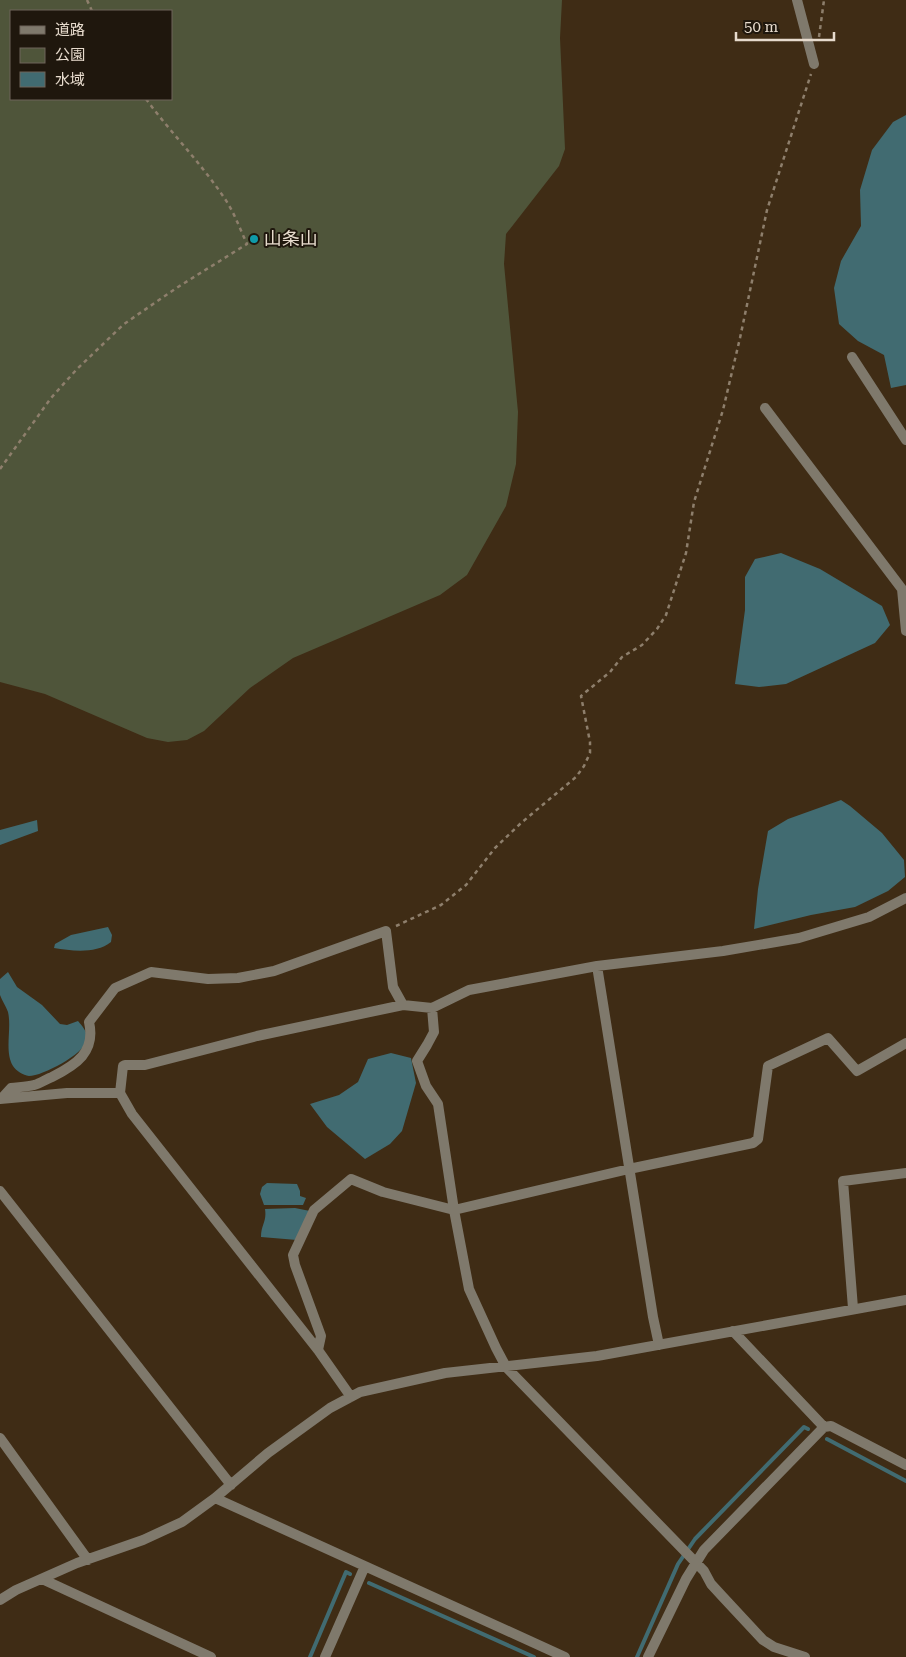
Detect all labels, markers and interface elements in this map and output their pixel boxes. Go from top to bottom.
legend [10,10,172,100]
scale bar [736,10,834,42]
text: 50 m [744,18,779,36]
text: 道路 [55,21,85,39]
text: 公園 [55,46,85,64]
text: 水域 [55,71,85,89]
place label: 山条山 [264,228,318,249]
marker: 山条山 [248,233,260,245]

